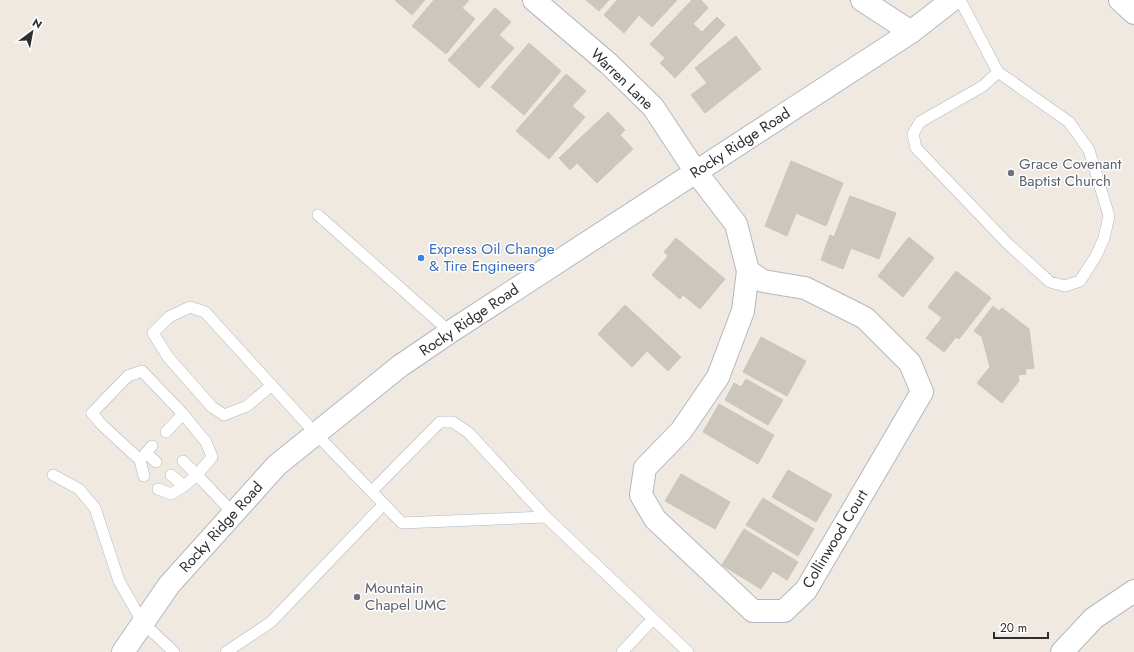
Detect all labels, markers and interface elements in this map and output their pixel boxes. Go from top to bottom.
north arrow [12,12,52,52]
text: N [29,14,45,33]
street label: Warren Lane [585,43,659,115]
street label: Rocky Ridge Road [686,102,794,184]
place label: Grace Covenant Baptist Church [1019,153,1122,192]
marker: Grace Covenant Baptist Church [1006,168,1016,178]
place label: Express Oil Change & Tire Engineers [429,238,555,277]
marker: Express Oil Change & Tire Engineers [416,253,426,263]
street label: Rocky Ridge Road [415,279,523,361]
street label: Rocky Ridge Road [174,477,268,577]
street label: Collinwood Court [797,485,873,592]
place label: Mountain Chapel UMC [365,577,446,616]
marker: Mountain Chapel UMC [352,592,362,602]
scale bar [994,614,1048,640]
text: 20 m [1000,619,1027,637]

